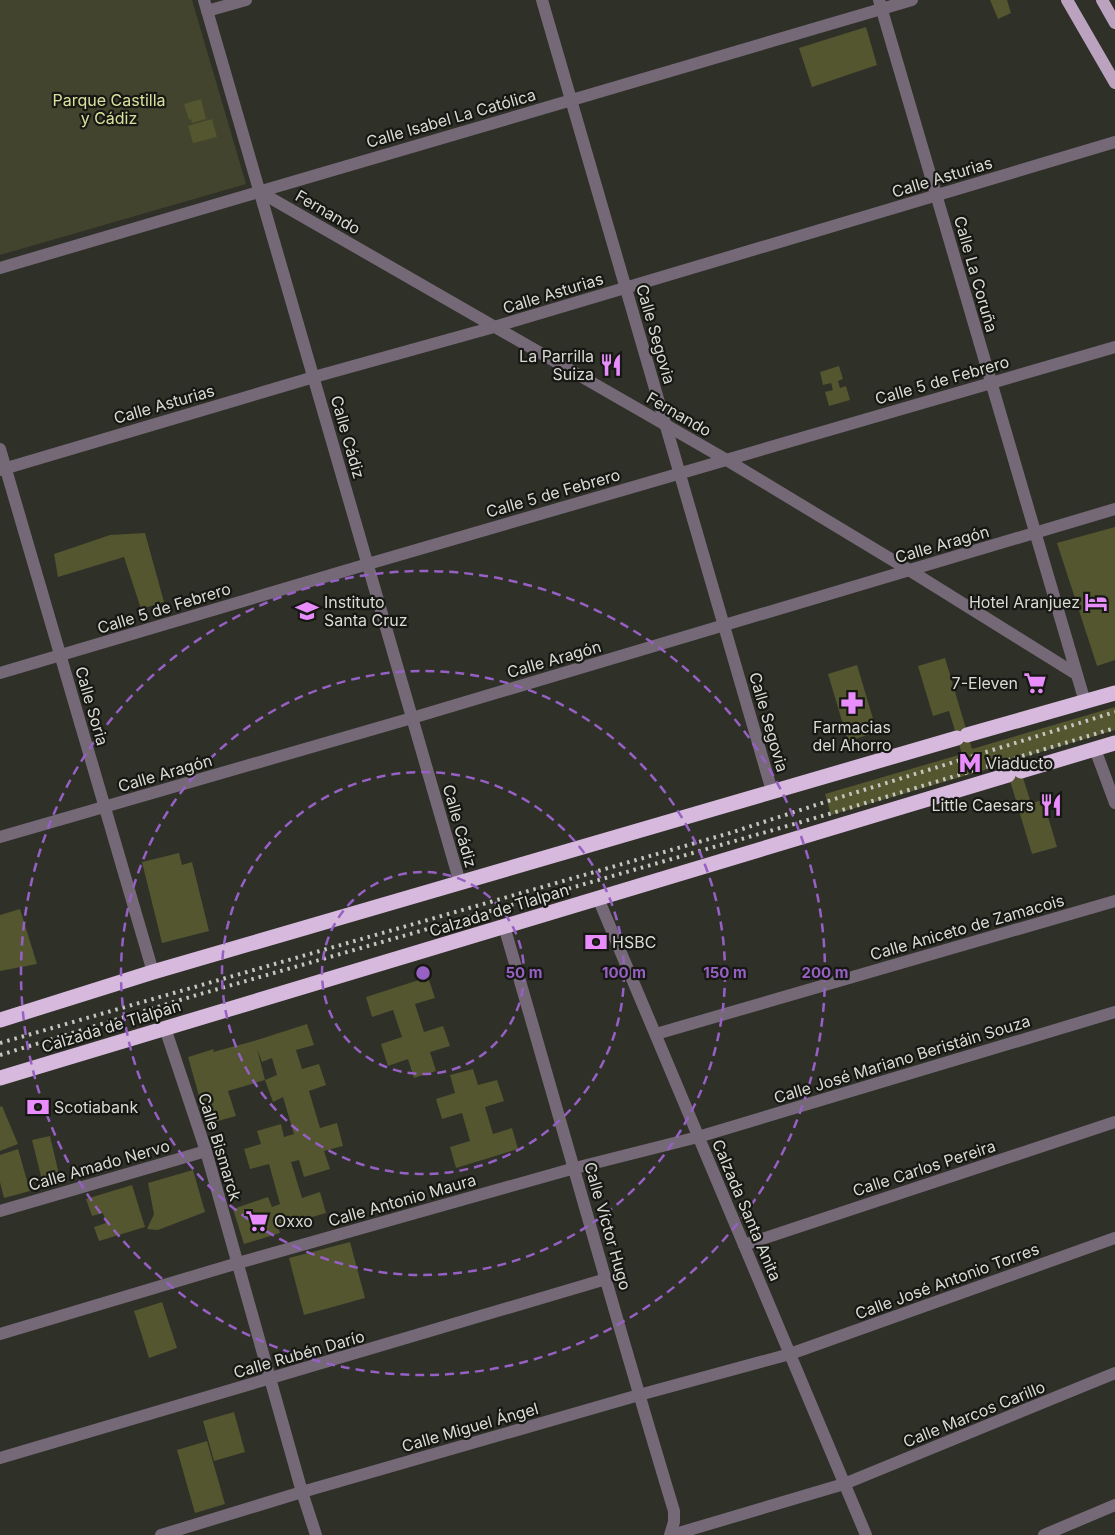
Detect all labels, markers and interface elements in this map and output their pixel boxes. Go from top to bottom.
street label: Calle Isabel La Católica [364,84,538,152]
park label: Parque Castilla y Cádiz [52,90,166,128]
street label: Calle Asturias [889,152,995,202]
street label: Fernando [292,185,364,239]
street label: Calle La Coruña [950,214,1002,334]
street label: Calle Asturias [500,268,606,318]
street label: Calle Segovia [632,282,680,386]
place label: La Parrilla Suiza [519,346,594,384]
street label: Calle 5 de Febrero [873,351,1011,409]
restaurant icon: La Parrilla Suiza [598,352,624,378]
street label: Calle Asturias [111,380,217,428]
street label: Fernando [643,387,715,441]
street label: Calle Cádiz [327,393,369,481]
street label: Calle 5 de Febrero [484,464,622,522]
street label: Calle Aragón [893,521,991,567]
street label: Calle 5 de Febrero [95,578,233,638]
hotel icon: Hotel Aranjuez [1083,589,1109,615]
place label: Instituto Santa Cruz [324,592,408,630]
place label: Hotel Aranjuez [969,592,1080,612]
school or university icon: Instituto Santa Cruz [294,598,320,624]
street label: Calle Aragón [505,636,603,682]
street label: Calle Soria [71,664,113,748]
street label: Calle Segovia [745,670,793,774]
supermarket icon: 7-Eleven [1022,670,1048,696]
place label: 7-Eleven [952,673,1018,693]
pharmacy icon: Farmacias del Ahorro [839,690,865,716]
place label: Farmacias del Ahorro [812,717,892,755]
street label: Calle Aragón [116,750,214,796]
metro station icon: Viaducto [957,750,983,776]
place label: Viaducto [986,753,1053,773]
street label: Calle Cádiz [439,782,481,870]
restaurant icon: Little Caesars [1038,792,1064,818]
place label: Little Caesars [931,795,1034,815]
street label: Calzada de Tlalpan [427,879,571,941]
street label: Calle Aniceto de Zamacois [868,890,1066,964]
bank icon: HSBC [583,929,609,955]
place label: HSBC [612,932,656,952]
text: 50 m [506,963,542,982]
text: 100 m [602,963,646,982]
text: 150 m [703,963,747,982]
text: 200 m [802,963,848,982]
centre of rings [414,964,432,982]
street label: Calzada de Tlalpan [39,995,183,1057]
street label: Calle José Mariano Beristáin Souza [771,1010,1033,1108]
street label: Calle Bismarck [194,1091,246,1204]
bank icon: Scotiabank [25,1094,51,1120]
place label: Scotiabank [54,1097,138,1117]
street label: Calle Amado Nervo [26,1135,172,1195]
street label: Calle Carlos Pereira [850,1135,998,1201]
street label: Calzada Santa Anita [708,1136,786,1284]
street label: Calle Víctor Hugo [580,1160,636,1292]
street label: Calle Antonio Maura [326,1169,478,1231]
supermarket icon: Oxxo [244,1208,270,1234]
place label: Oxxo [274,1211,313,1231]
street label: Calle José Antonio Torres [852,1238,1042,1324]
street label: Calle Rubén Darío [231,1326,367,1382]
street label: Calle Marcos Carillo [900,1376,1048,1452]
street label: Calle Miguel Ángel [399,1398,541,1456]

